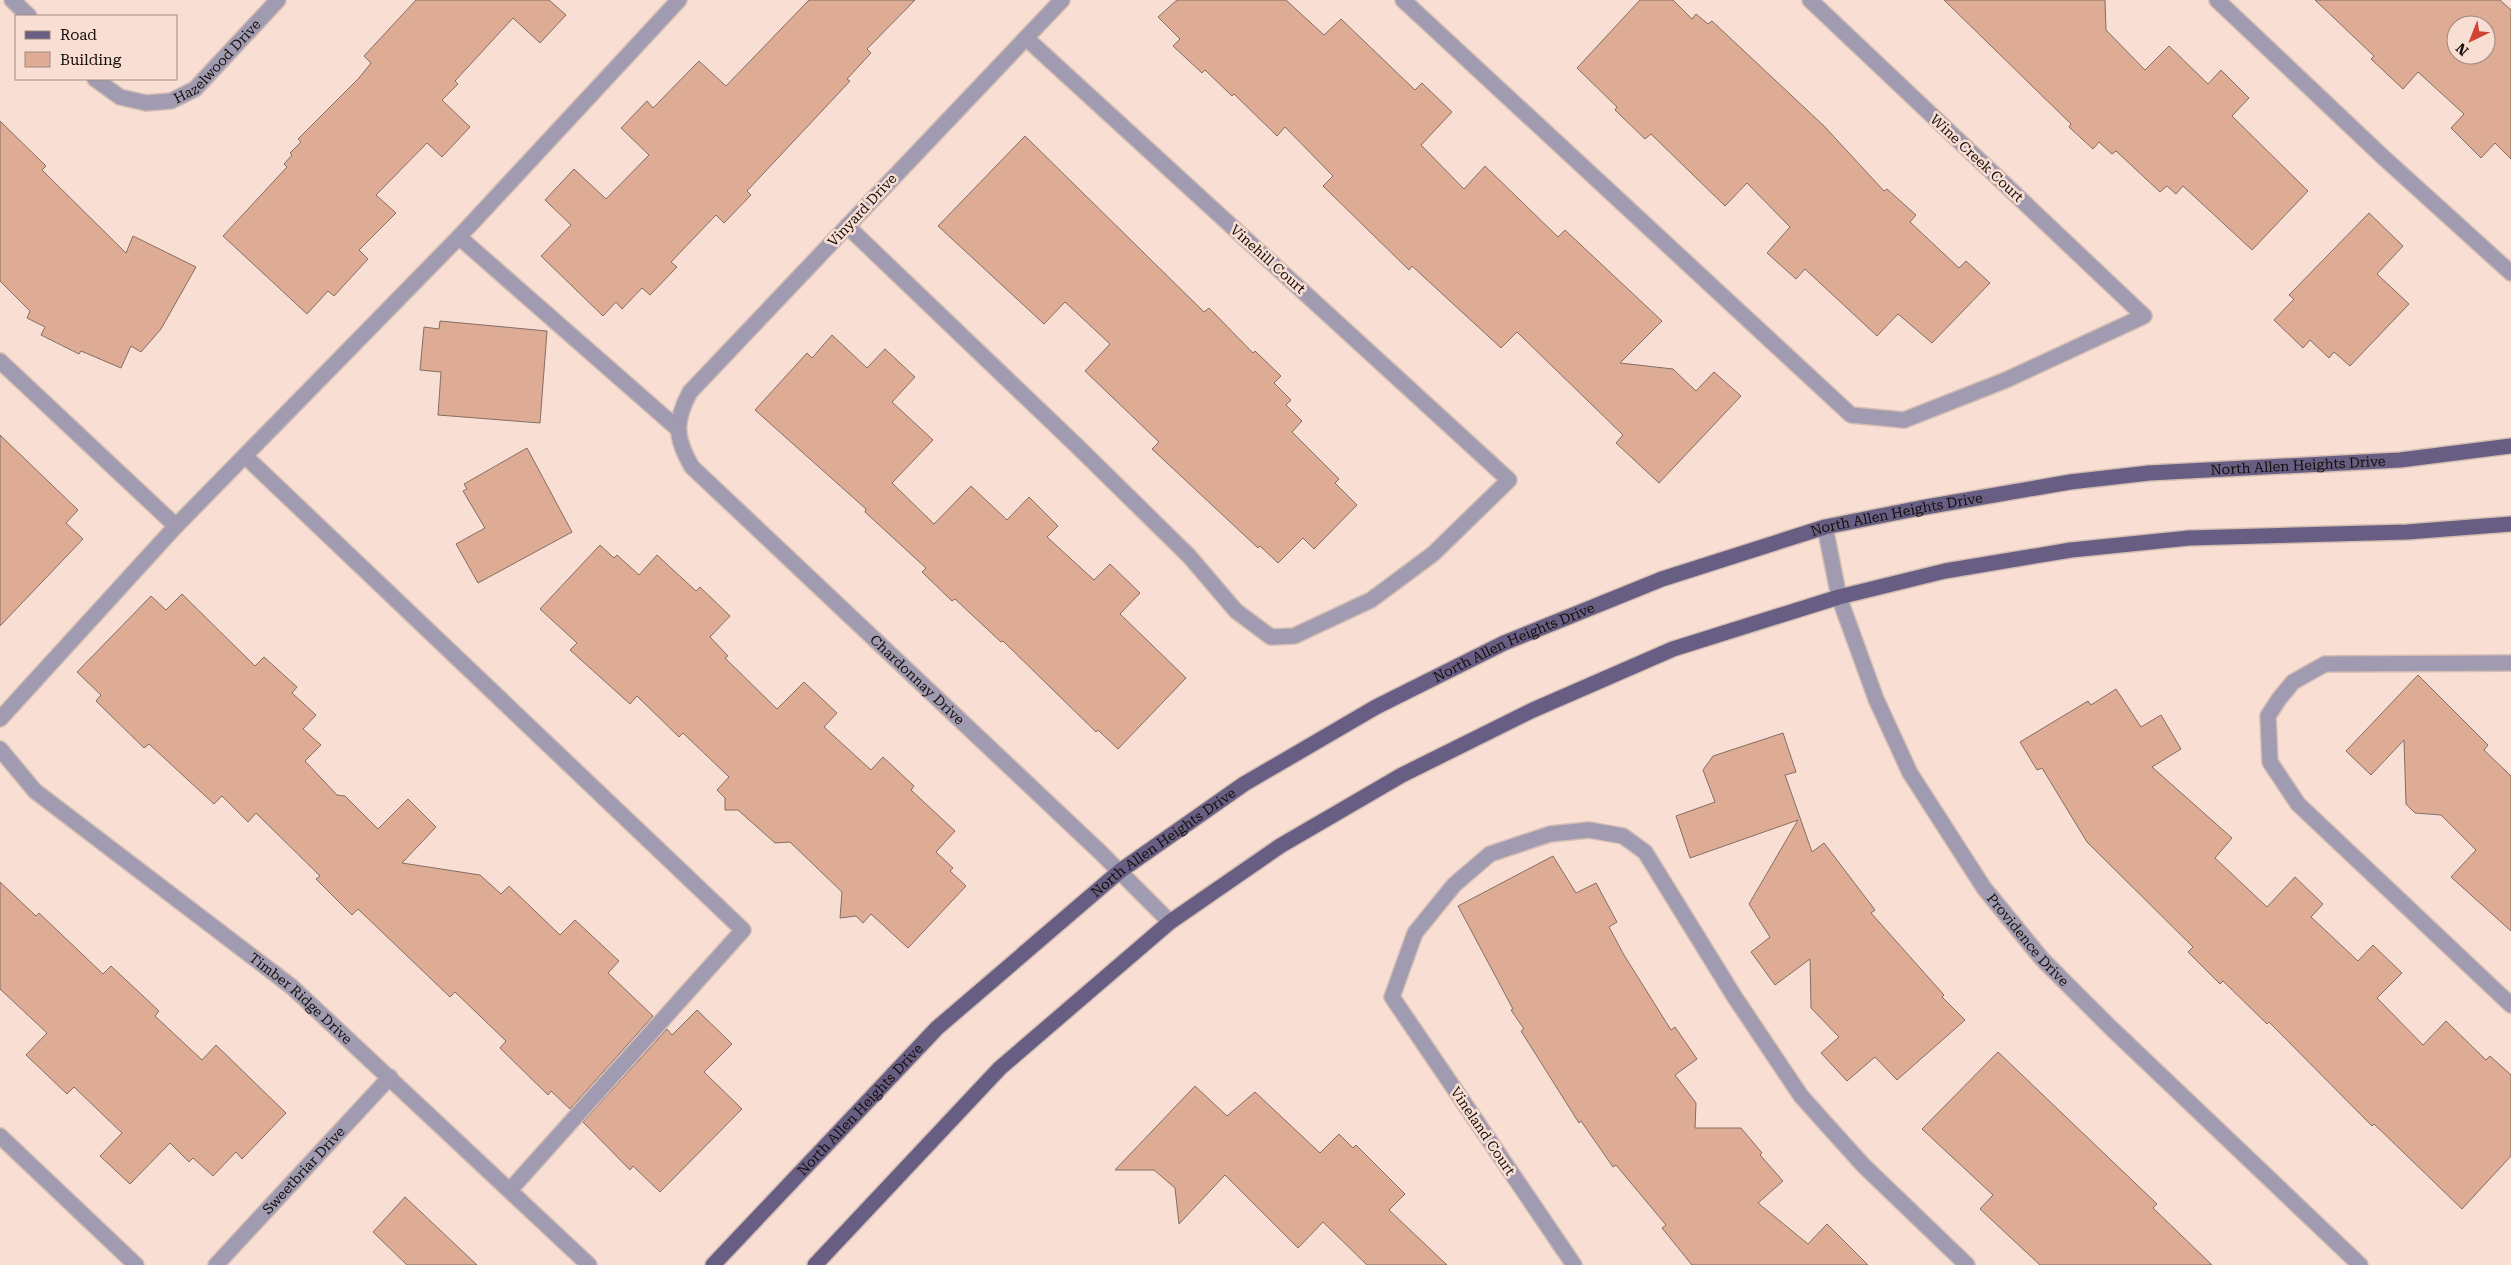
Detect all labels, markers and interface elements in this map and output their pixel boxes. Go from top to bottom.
legend [15,15,178,80]
north arrow [2446,15,2496,65]
street label: Hazelwood Drive [171,16,264,106]
text: Road [60,26,97,44]
text: N [2453,40,2472,59]
text: Building [60,51,122,69]
street label: Wine Creek Court [1927,111,2027,205]
street label: Vinyard Drive [824,170,900,250]
street label: Vinehill Court [1227,221,1309,297]
street label: North Allen Heights Drive [2210,453,2386,478]
street label: North Allen Heights Drive [1809,489,1984,539]
street label: North Allen Heights Drive [1431,599,1597,685]
street label: Chardonnay Drive [867,631,968,728]
street label: North Allen Heights Drive [1088,784,1239,900]
street label: Providence Drive [1984,890,2072,989]
street label: Timber Ridge Drive [246,949,356,1047]
street label: North Allen Heights Drive [794,1040,926,1179]
street label: Vineland Court [1448,1084,1518,1178]
street label: Sweetbriar Drive [259,1123,348,1217]

